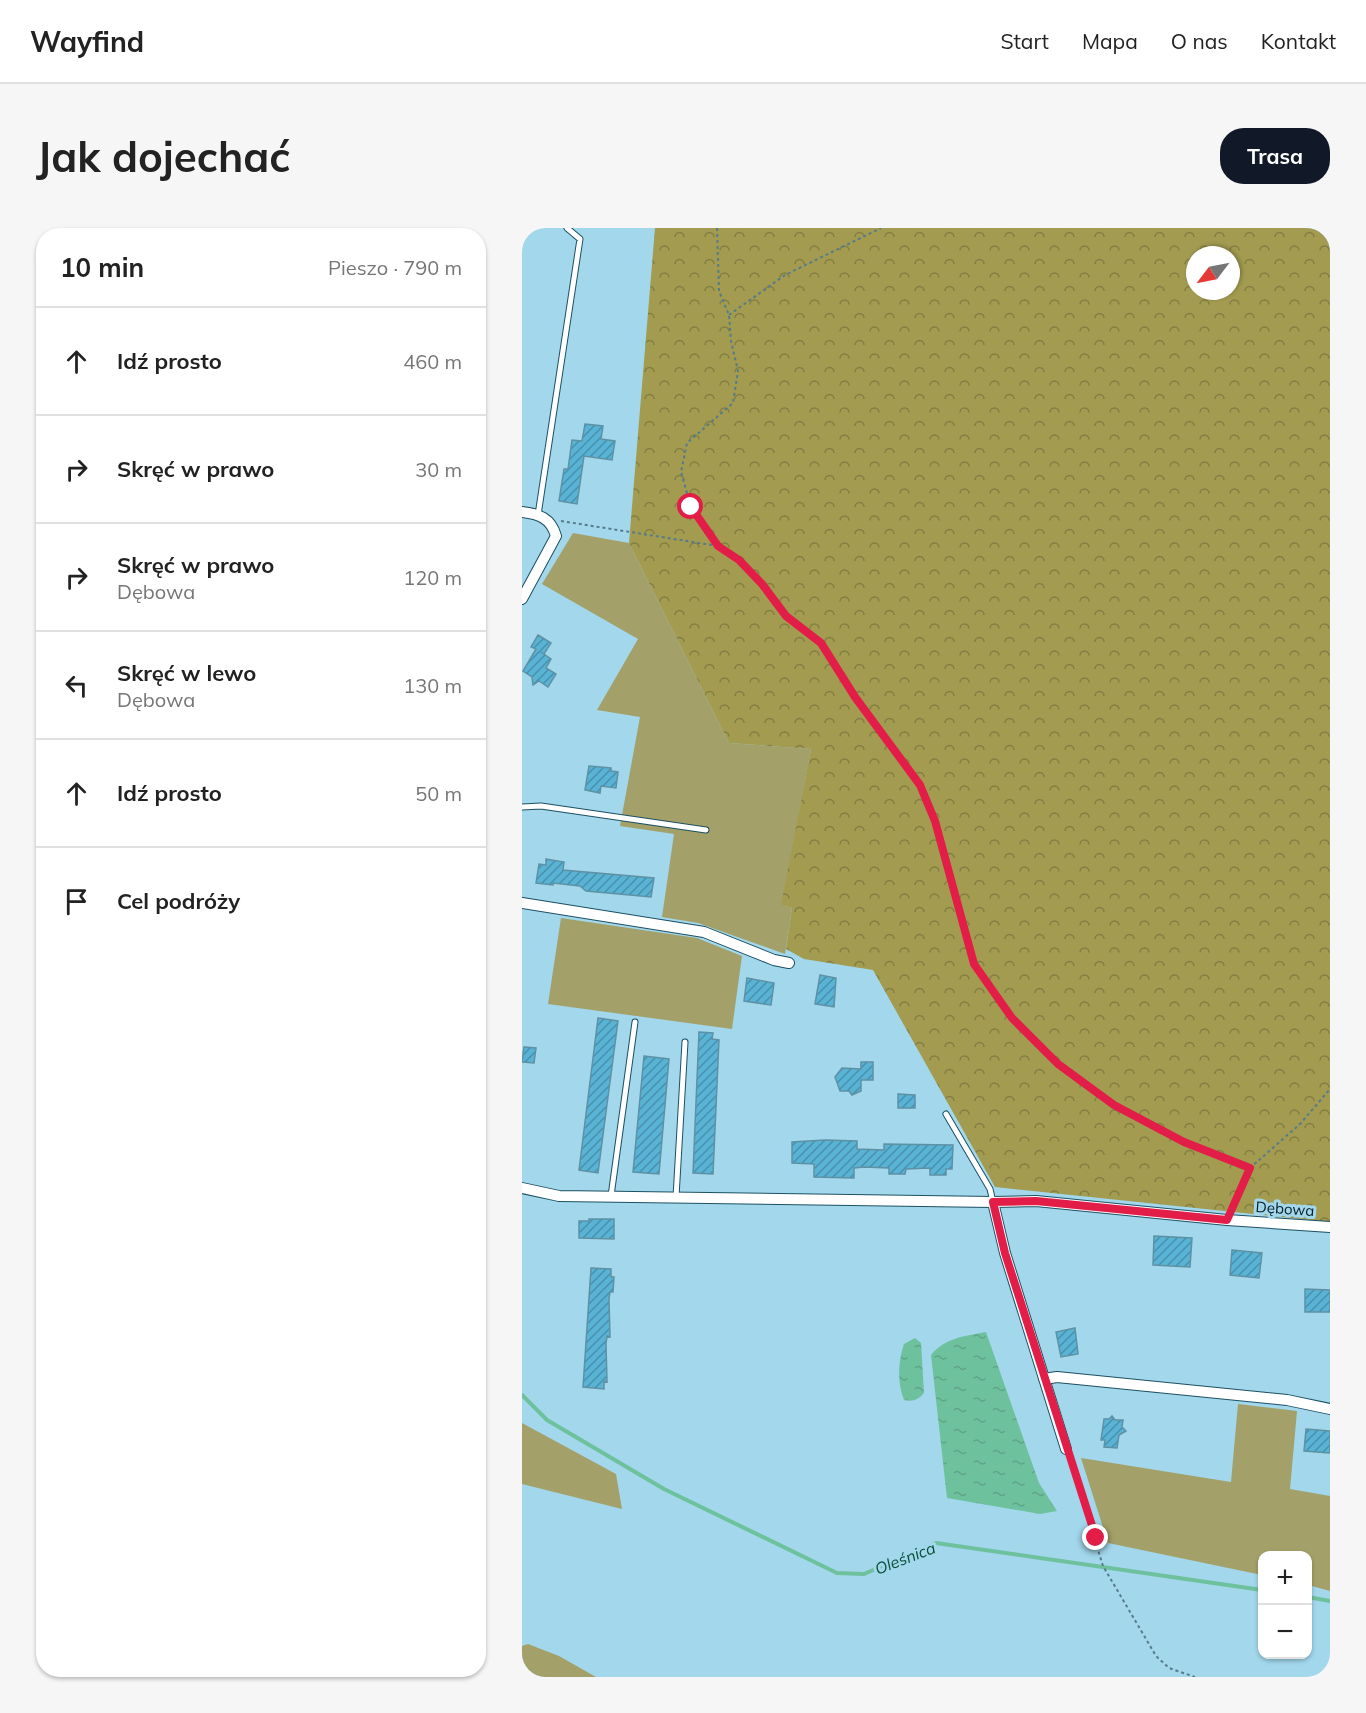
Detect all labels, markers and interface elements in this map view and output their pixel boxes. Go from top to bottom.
text: Wayfind [30,24,144,59]
text: Start [1000,28,1049,54]
text: Mapa [1082,28,1138,54]
text: O nas [1171,28,1228,54]
text: Kontakt [1261,28,1336,54]
button: Trasa [1220,128,1330,184]
text: Jak dojechać [36,130,291,183]
north arrow [1186,246,1240,300]
text: 10 min [60,251,144,284]
text: Pieszo · 790 m [328,255,462,280]
icon: ahead [60,345,93,378]
text: Idź prosto [117,347,222,375]
text: 460 m [403,349,462,374]
icon: right [60,453,93,486]
text: Skręć w prawo [117,455,274,483]
text: 30 m [415,457,462,482]
route start [677,493,703,519]
text: Skręć w prawo [117,551,274,579]
icon: right [60,561,93,594]
text: 120 m [403,565,462,590]
text: Dębowa [117,579,195,604]
text: Skręć w lewo [117,659,256,687]
icon: left [60,669,93,702]
text: 130 m [403,673,462,698]
text: Dębowa [117,687,195,712]
icon: ahead [60,777,93,810]
text: Idź prosto [117,779,222,807]
text: 50 m [415,781,462,806]
icon: arrive [60,885,93,918]
text: Cel podróży [117,887,240,915]
street label: Dębowa [1255,1197,1315,1220]
route end [1082,1524,1108,1550]
water label: Oleśnica [872,1537,939,1579]
map controls [1258,1551,1312,1659]
button: + [1258,1551,1312,1605]
button: − [1258,1605,1312,1659]

